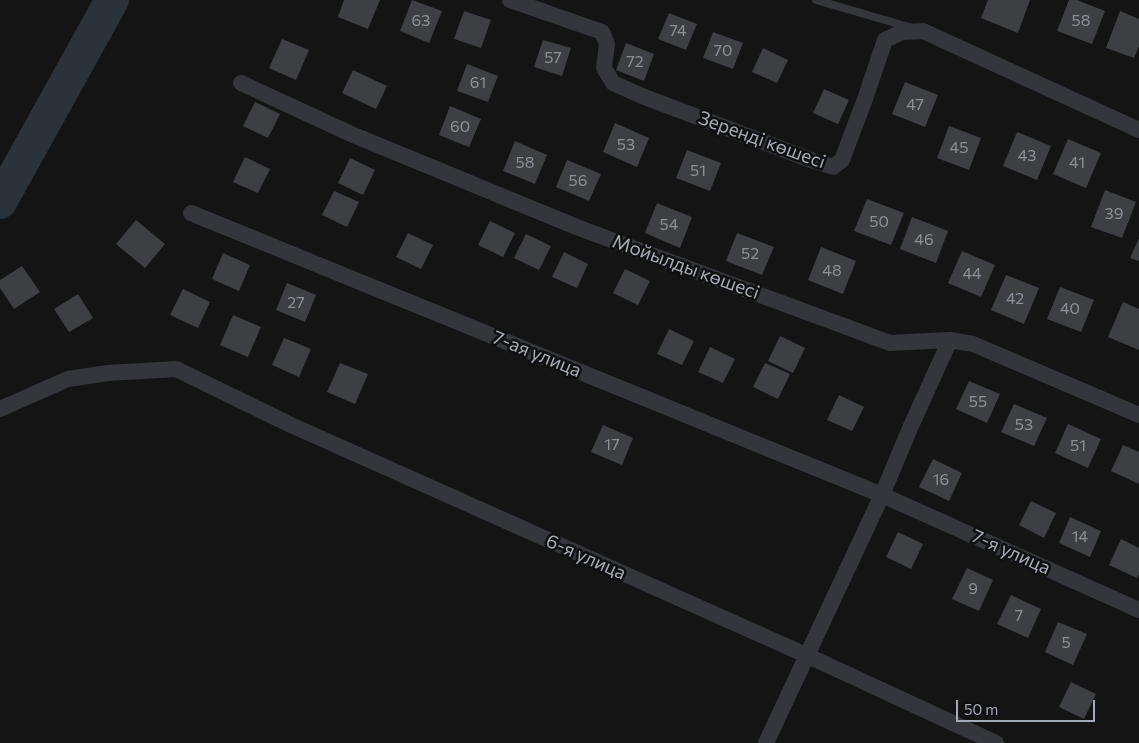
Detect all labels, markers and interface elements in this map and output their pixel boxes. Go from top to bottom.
house number: 63 [412,11,430,31]
house number: 58 [1072,11,1090,31]
house number: 74 [669,21,687,41]
house number: 70 [714,41,732,61]
house number: 57 [544,48,562,68]
house number: 72 [626,52,644,72]
house number: 61 [470,73,486,93]
house number: 47 [906,95,924,115]
street label: Зеренді көшесі [695,106,829,174]
house number: 60 [450,117,470,137]
house number: 53 [617,135,635,155]
house number: 45 [950,138,968,158]
house number: 43 [1018,146,1036,166]
house number: 58 [516,153,534,173]
house number: 41 [1069,153,1085,173]
house number: 51 [690,161,706,181]
house number: 56 [569,171,587,191]
house number: 39 [1105,204,1123,224]
house number: 50 [869,212,889,232]
house number: 54 [660,215,678,235]
street label: Мойылды көшесі [609,230,763,304]
house number: 46 [914,230,934,250]
house number: 52 [741,244,759,264]
house number: 48 [822,261,842,281]
house number: 44 [962,264,982,284]
house number: 42 [1006,289,1024,309]
house number: 27 [287,293,305,313]
house number: 40 [1060,299,1080,319]
street label: 7-ая улица [489,326,585,382]
house number: 55 [969,392,987,412]
house number: 53 [1015,415,1033,435]
house number: 17 [604,435,620,455]
house number: 51 [1070,436,1086,456]
house number: 16 [933,470,949,490]
street label: 7-я улица [968,525,1054,579]
house number: 14 [1072,527,1088,547]
street label: 6-я улица [542,529,630,585]
house number: 9 [968,579,978,599]
house number: 7 [1015,606,1023,626]
house number: 5 [1061,633,1071,653]
scale bar [959,690,1098,722]
text: 50 m [964,700,998,718]

